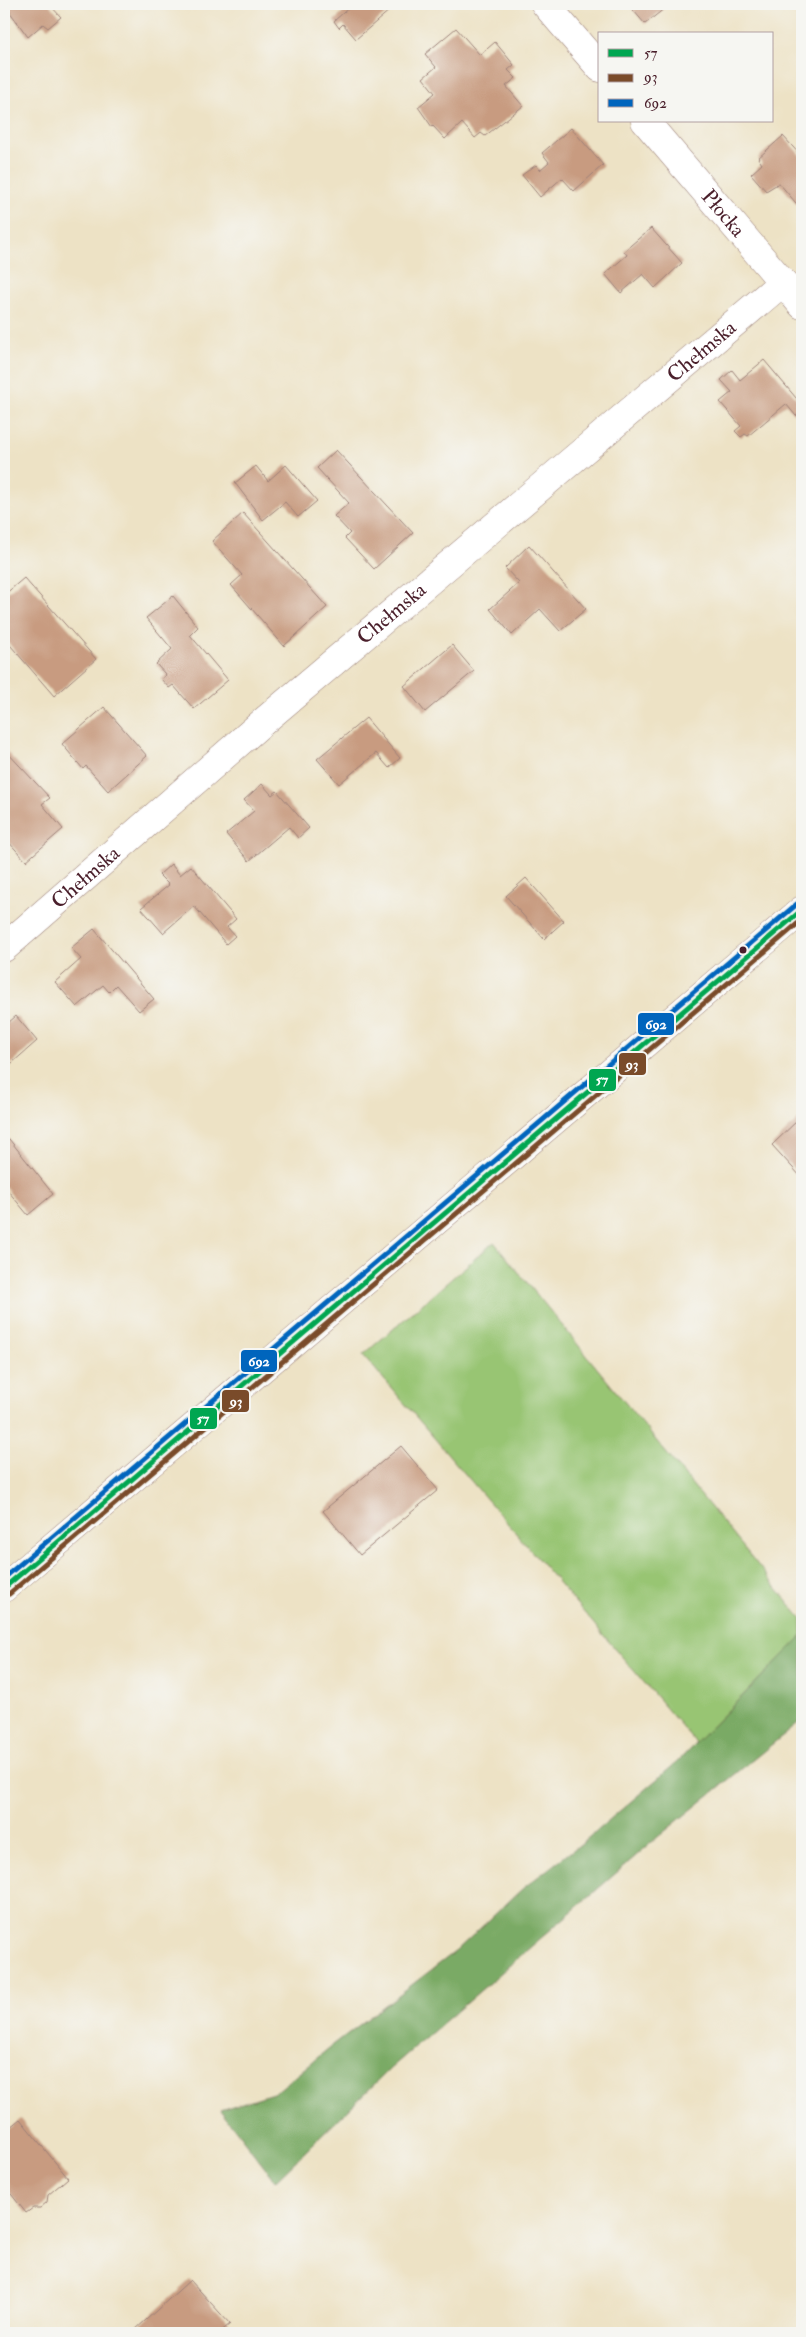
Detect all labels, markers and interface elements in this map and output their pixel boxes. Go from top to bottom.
legend [598,32,774,122]
text: 57 [644,44,658,63]
text: 93 [643,68,657,87]
text: 692 [644,94,667,113]
street label: Płocka [695,184,751,243]
street label: Chełmska [661,314,742,388]
street label: Chełmska [351,576,432,651]
street label: Chełmska [46,840,126,915]
unlabelled marker [738,945,748,955]
line badge: 692 [637,1012,675,1036]
text: 692 [645,1016,667,1033]
line badge: 93 [618,1052,647,1076]
text: 93 [624,1056,638,1073]
line badge: 57 [588,1068,617,1092]
text: 57 [596,1071,609,1088]
line badge: 692 [240,1349,278,1373]
text: 692 [248,1353,270,1370]
line badge: 93 [221,1389,250,1413]
text: 93 [228,1393,242,1410]
line badge: 57 [189,1407,218,1430]
text: 57 [197,1410,210,1427]

